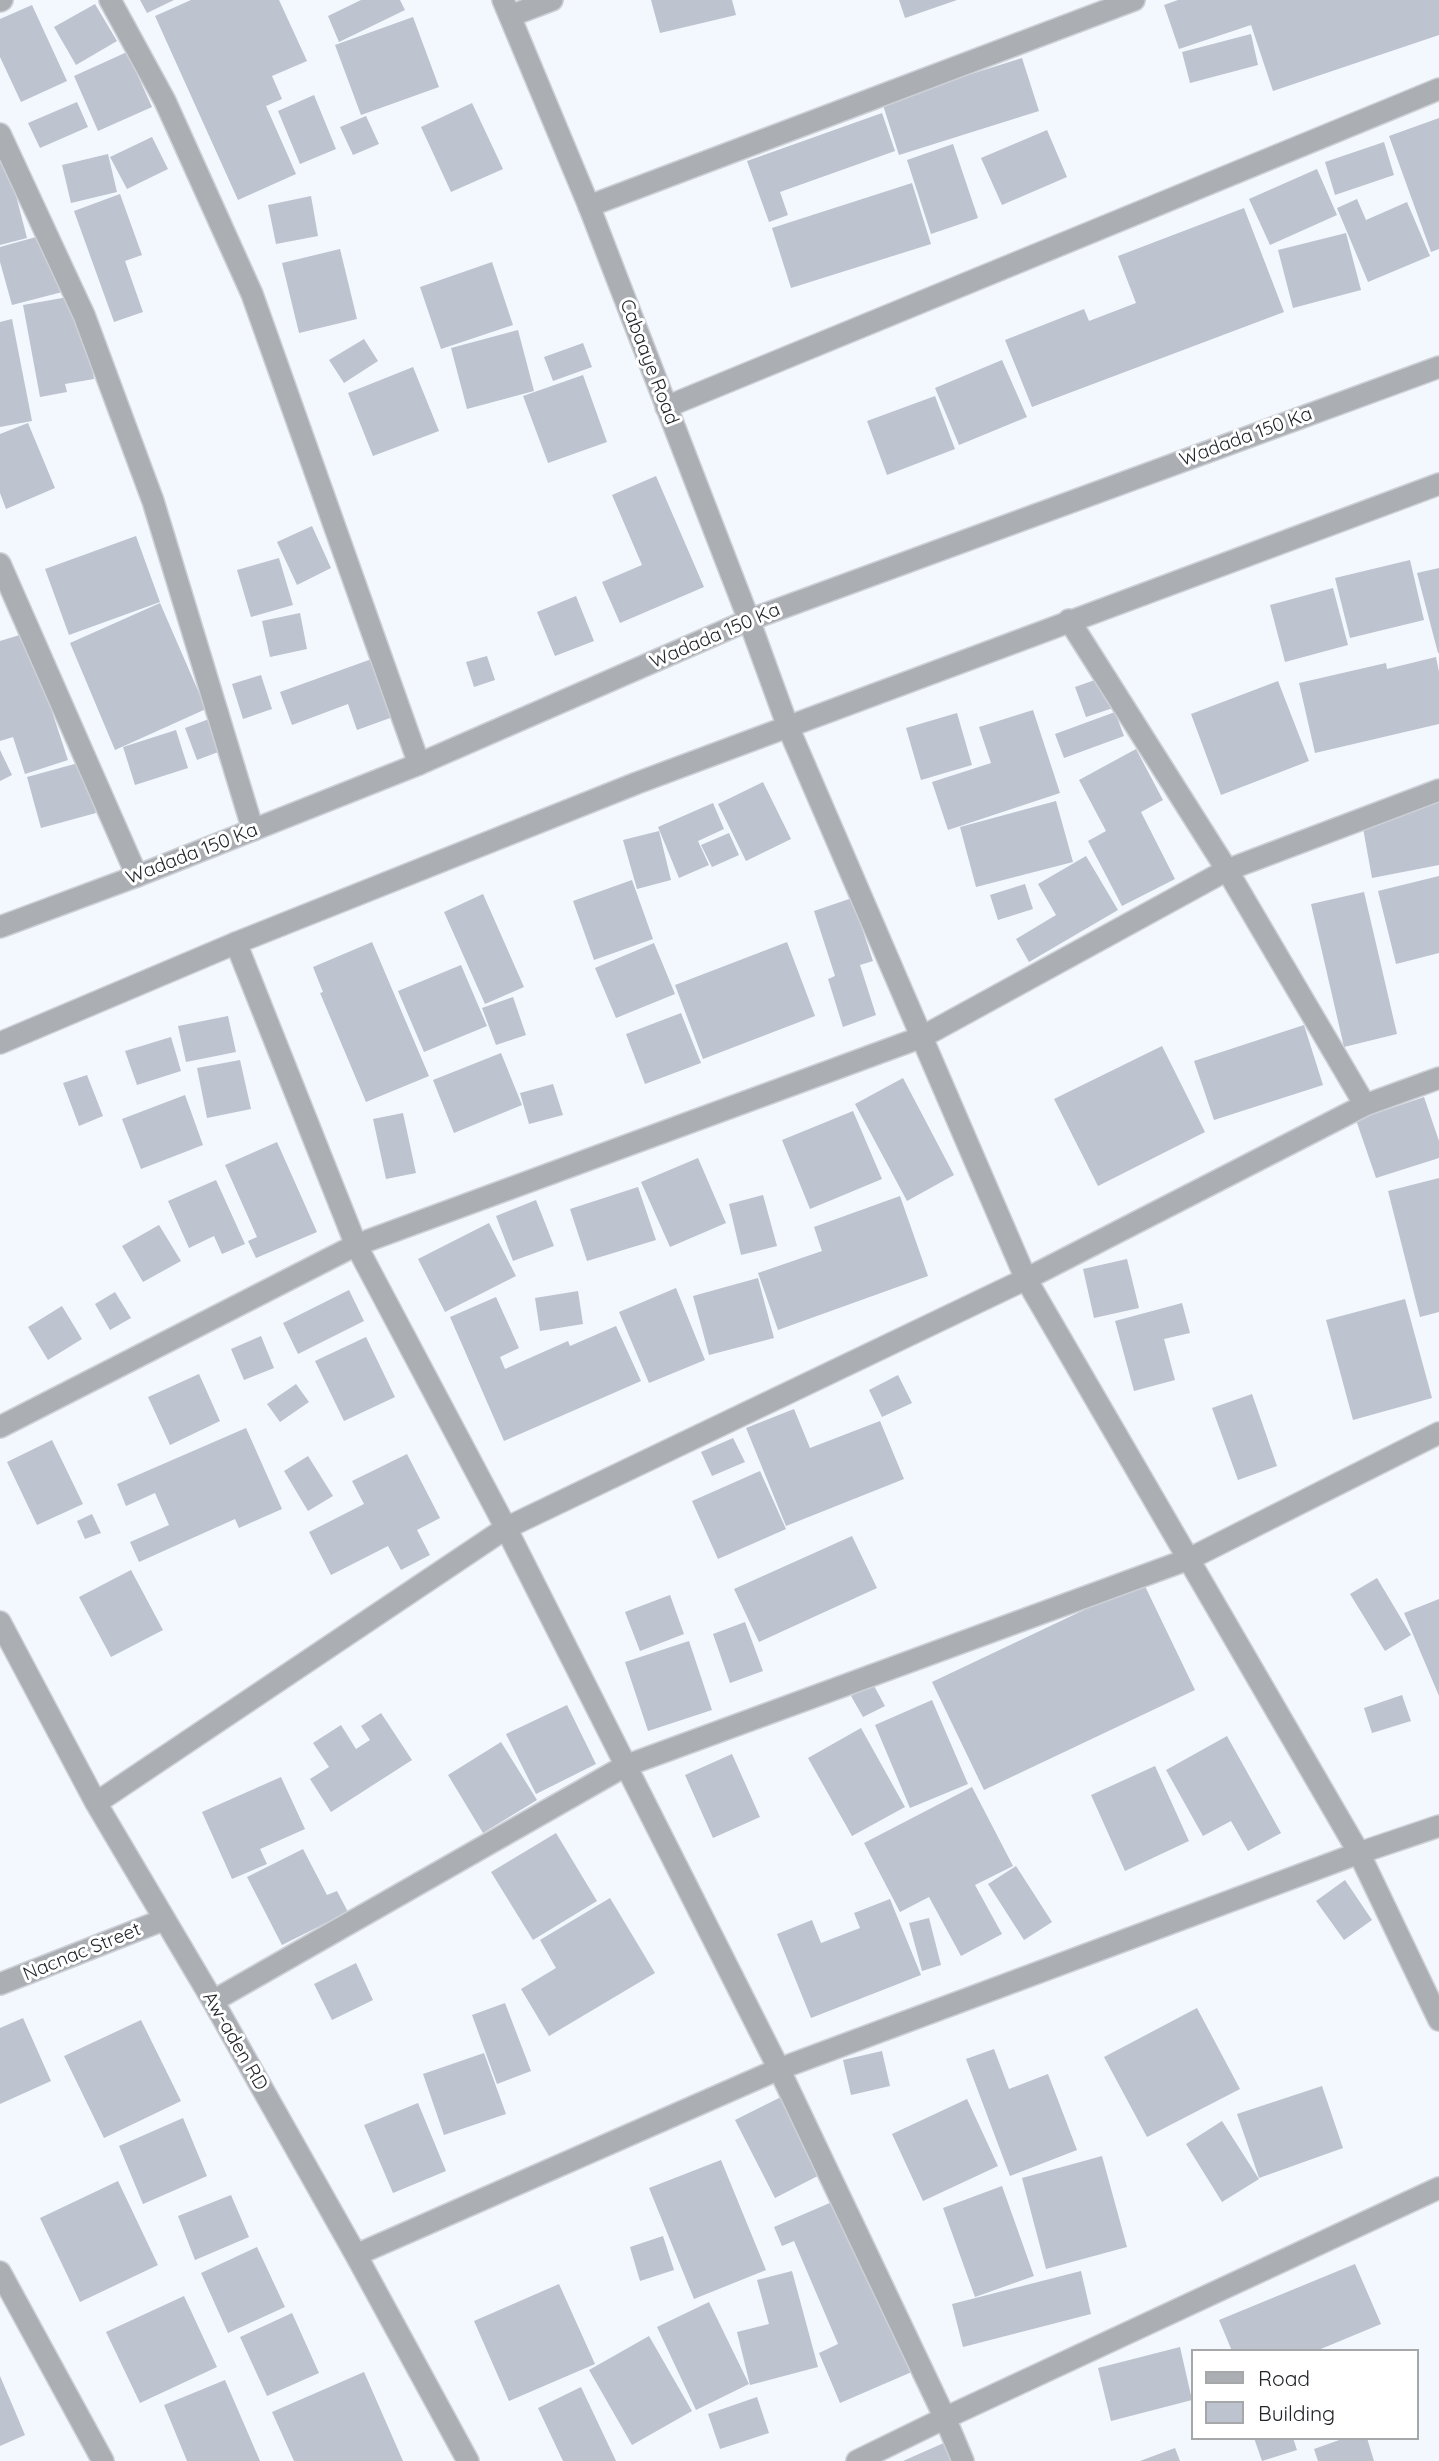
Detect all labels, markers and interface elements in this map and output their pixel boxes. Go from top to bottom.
street label: Cabaaye Road [615,296,683,428]
street label: Wadada 150 Ka [1177,402,1315,472]
street label: Wadada 150 Ka [646,598,784,674]
street label: Wadada 150 Ka [123,818,261,890]
street label: Nacnac Street [20,1918,144,1986]
street label: Aw-aden RD [198,1988,272,2094]
legend [1190,2349,1418,2440]
text: Road [1258,2365,1310,2391]
text: Building [1258,2400,1335,2426]

